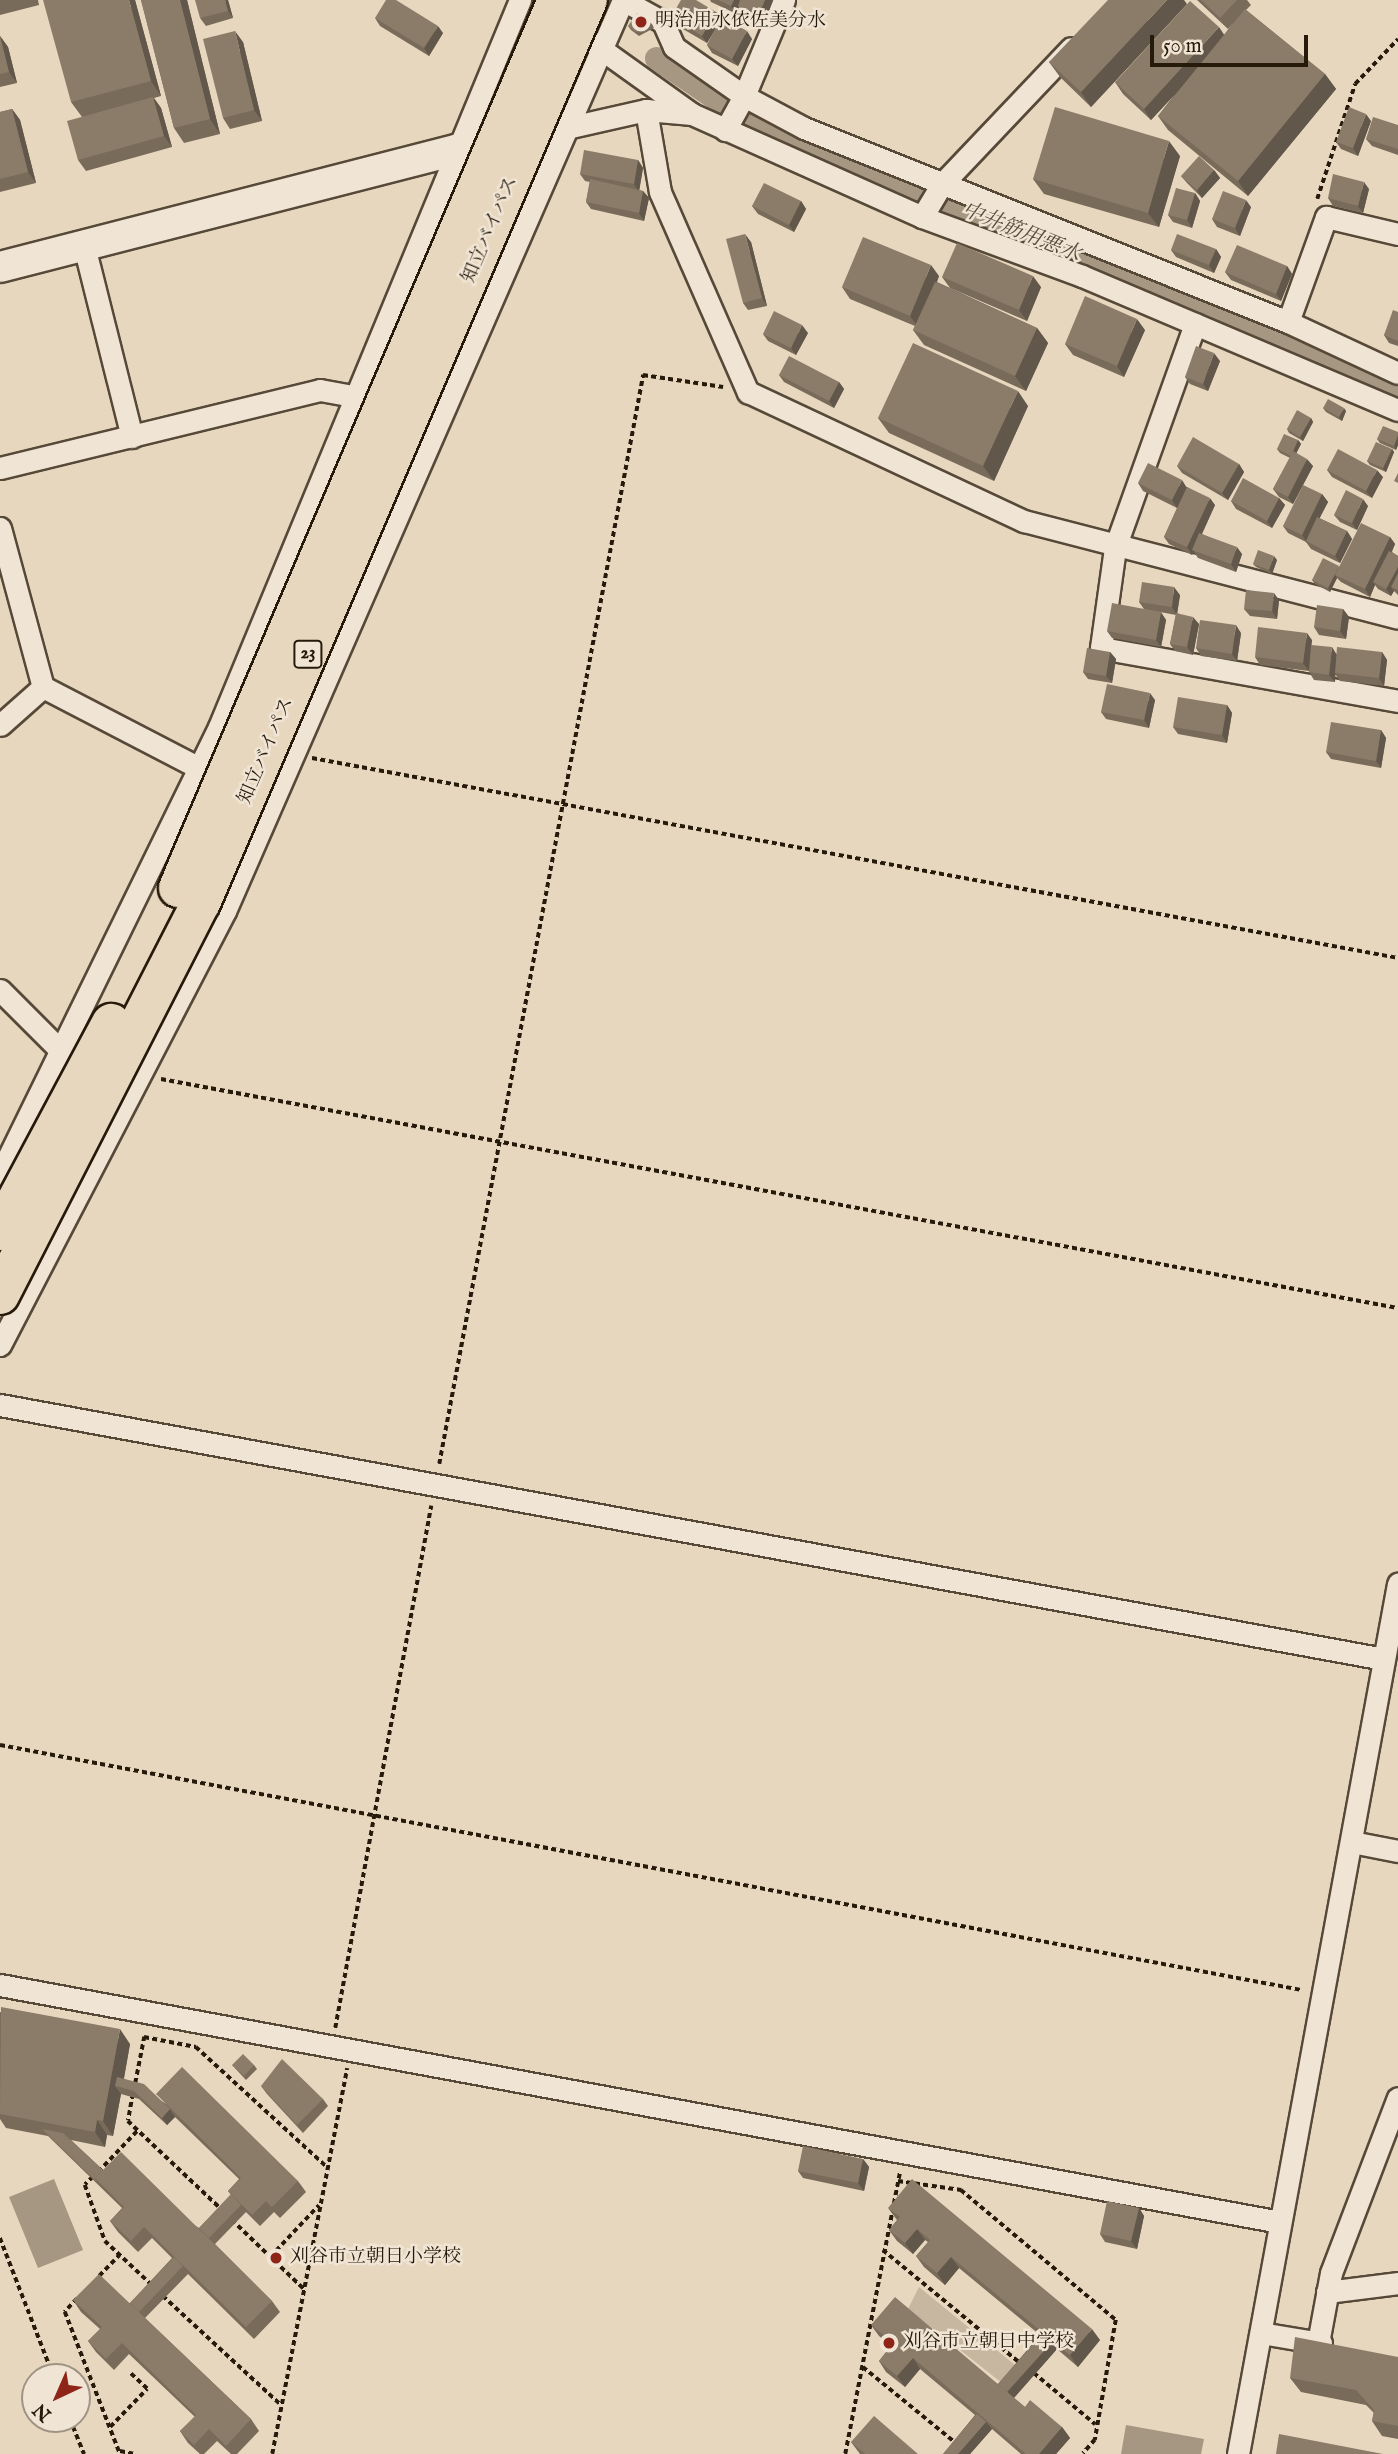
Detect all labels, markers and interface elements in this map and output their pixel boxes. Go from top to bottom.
place label: 明治用水依佐美分水 [655,11,826,33]
marker: 明治用水依佐美分水 [633,14,649,30]
scale bar [1153,21,1310,65]
text: 50 m [1163,33,1202,60]
street label: 知立バイパス [458,173,524,287]
water label: 中井筋用悪水 [958,198,1084,268]
road number: 23 [292,640,324,668]
street label: 知立バイパス [234,694,300,808]
place label: 刈谷市立朝日小学校 [290,2247,461,2269]
marker: 刈谷市立朝日小学校 [268,2250,284,2266]
place label: 刈谷市立朝日中学校 [903,2332,1074,2354]
marker: 刈谷市立朝日中学校 [881,2335,897,2351]
north arrow [21,2363,91,2433]
text: N [29,2397,57,2426]

